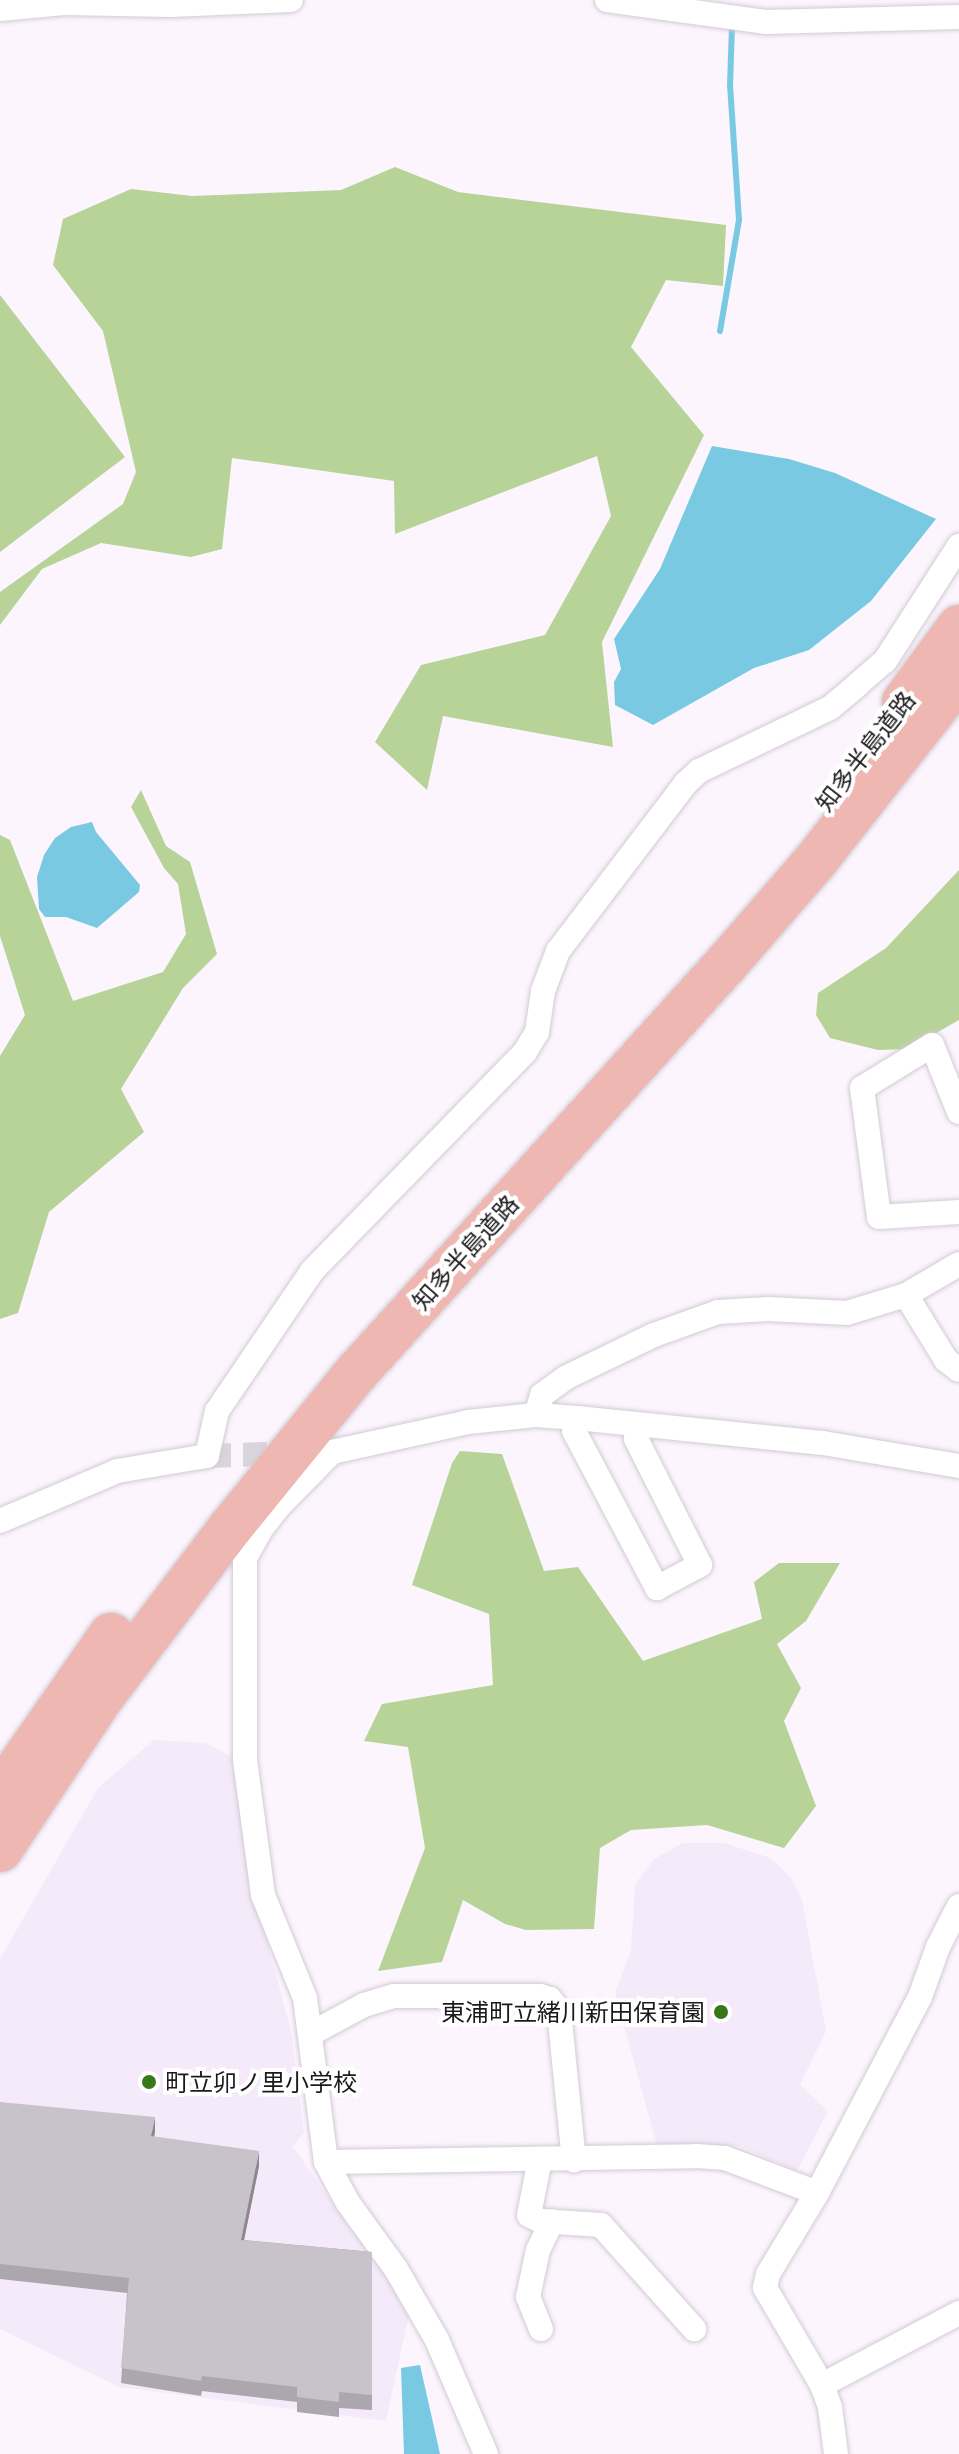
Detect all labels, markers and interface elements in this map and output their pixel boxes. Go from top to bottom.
street label: 知多半島道路 [809,685,921,817]
street label: 知多半島道路 [406,1189,524,1315]
place label: 東浦町立緒川新田保育園 [441,1998,705,2026]
marker: 東浦町立緒川新田保育園 [712,2003,730,2021]
place label: 町立卯ノ里小学校 [165,2068,357,2096]
marker: 町立卯ノ里小学校 [140,2073,158,2091]

